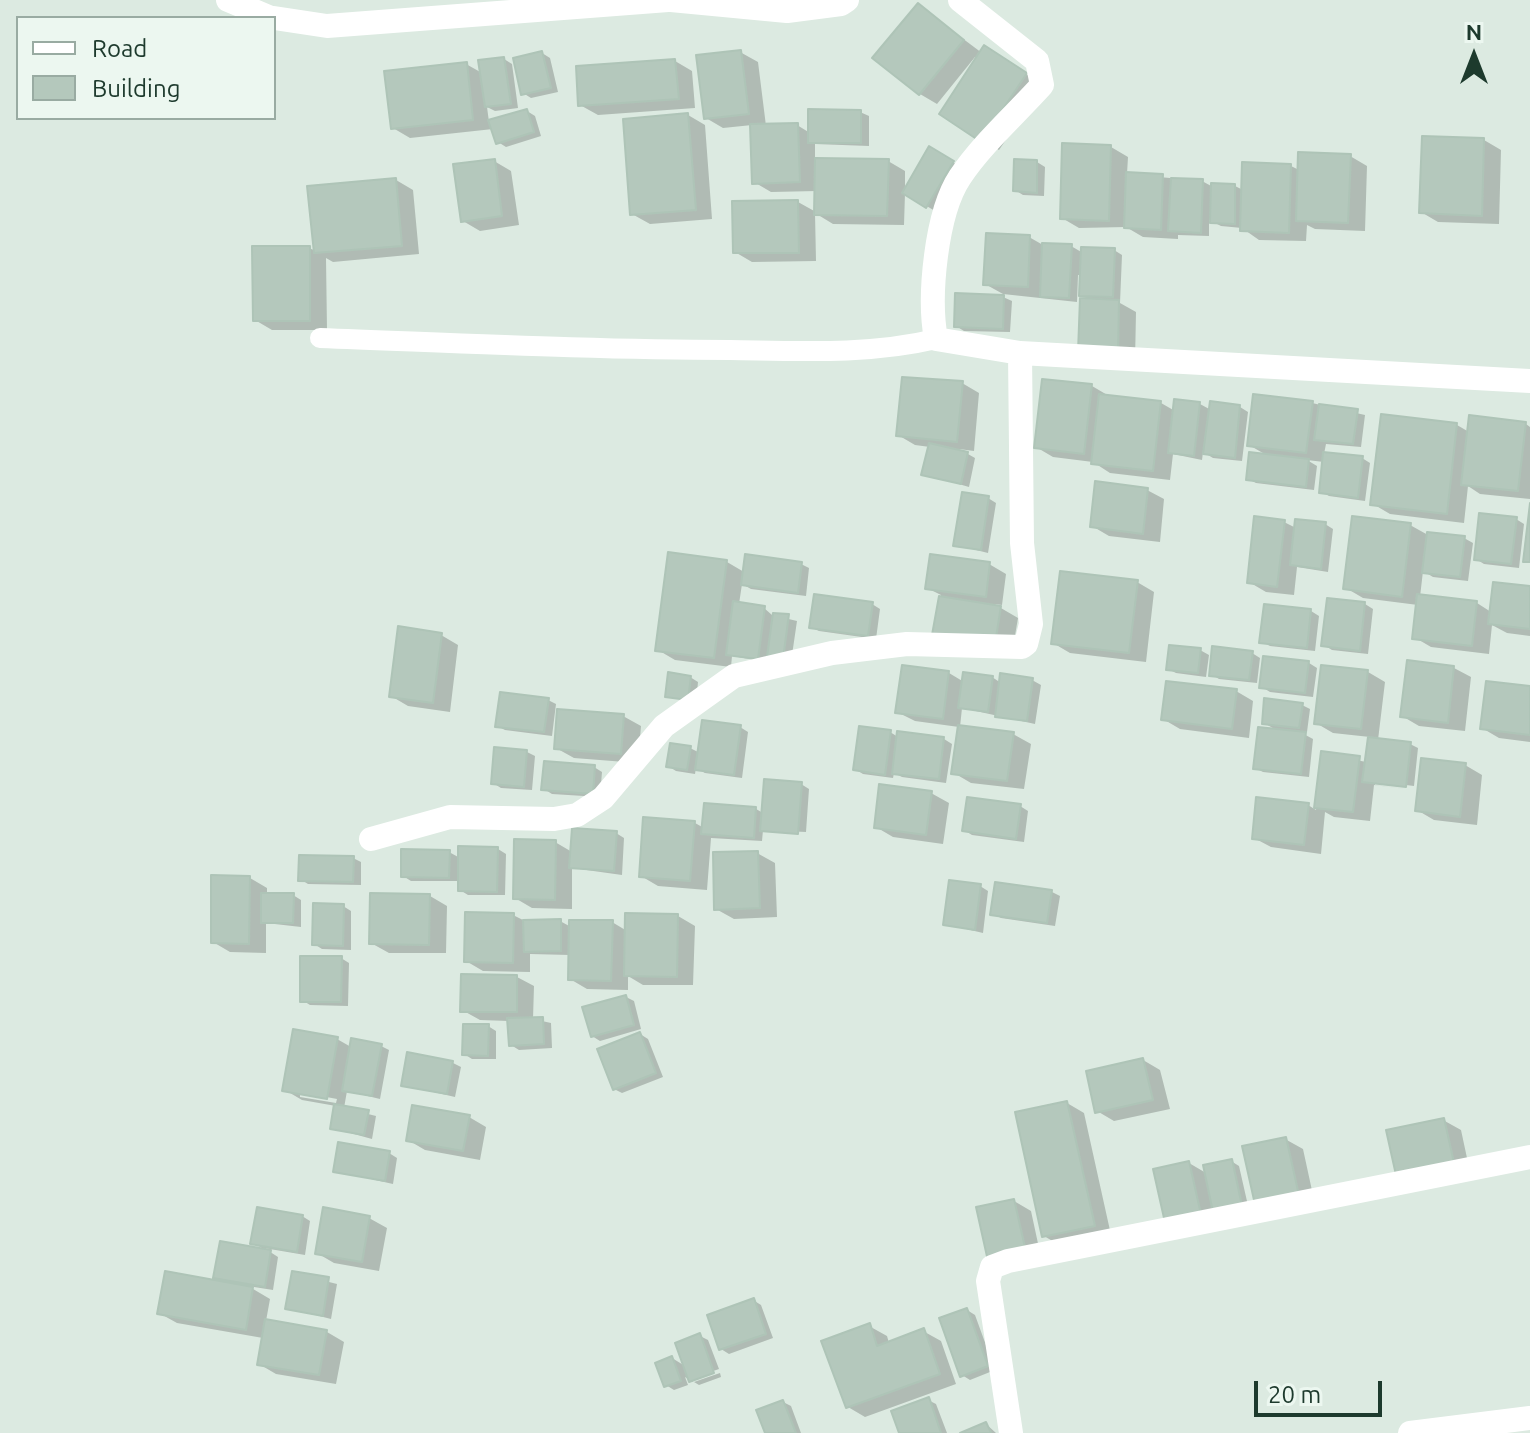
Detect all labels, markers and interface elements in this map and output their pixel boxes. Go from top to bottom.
legend [16,16,276,120]
north arrow [1434,16,1514,96]
text: N [1466,19,1482,44]
text: Road [92,35,147,62]
text: Building [92,75,180,102]
scale bar [1258,1365,1386,1415]
text: 20 m [1268,1381,1321,1408]

